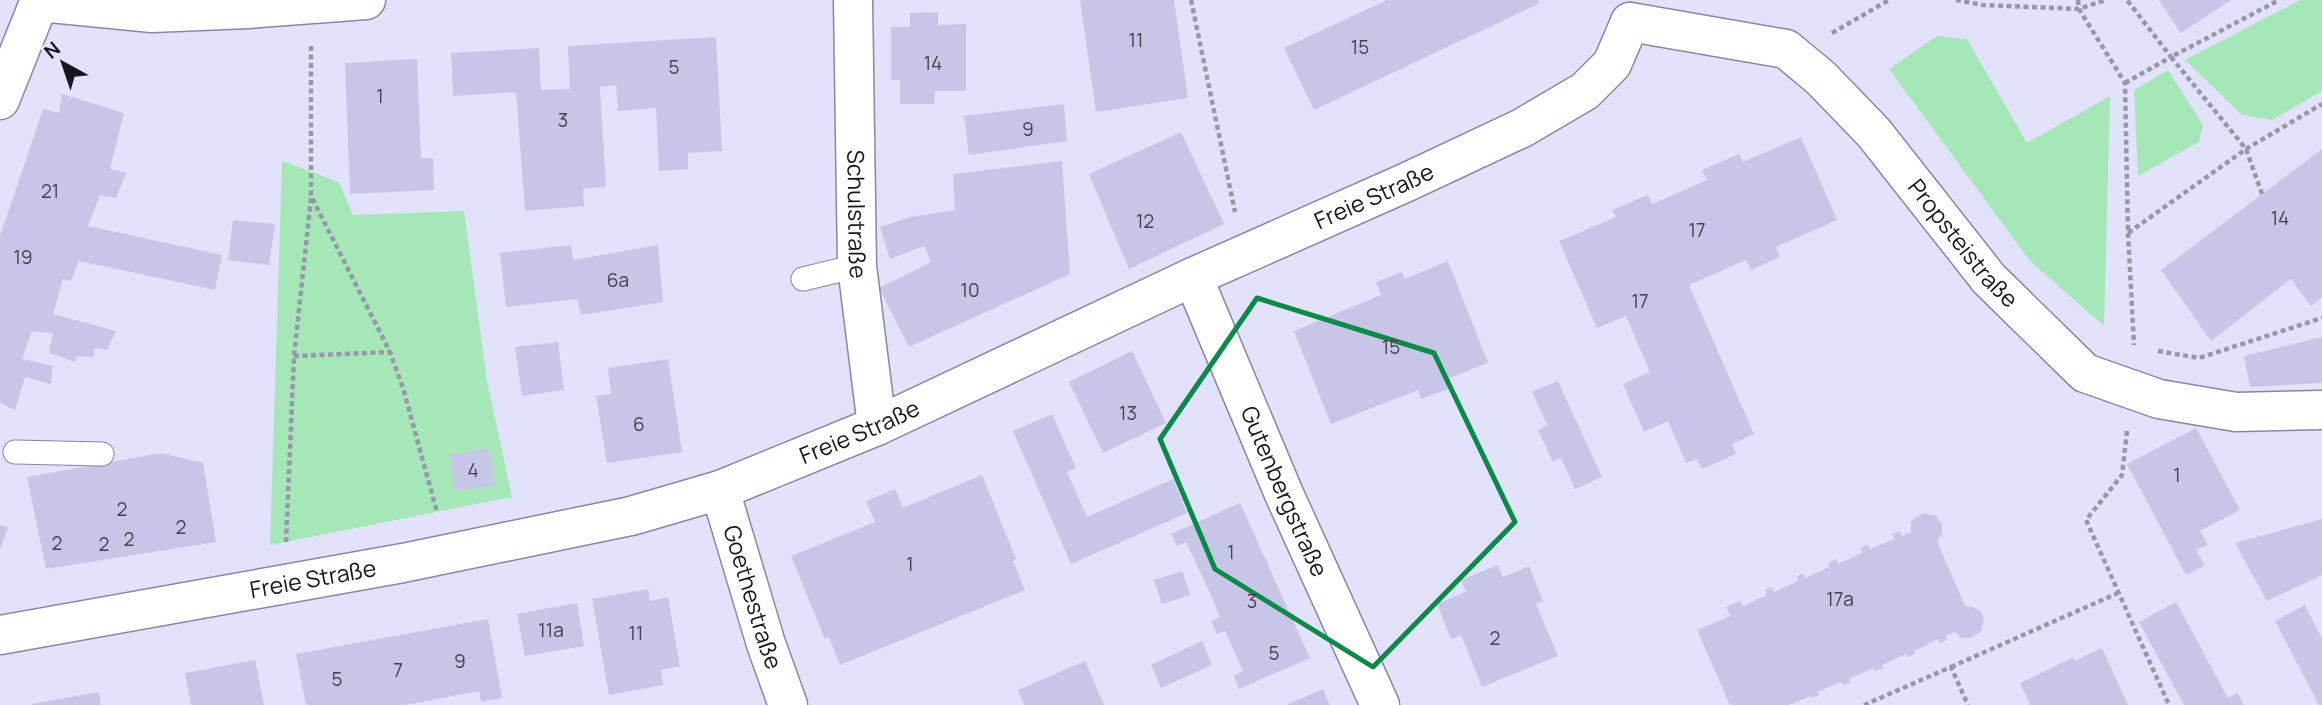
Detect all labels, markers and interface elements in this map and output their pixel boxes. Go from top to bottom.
house number: 11 [1129,27,1143,53]
north arrow [28,28,98,98]
house number: 15 [1351,34,1369,60]
text: N [38,36,66,64]
house number: 14 [924,50,942,76]
house number: 5 [669,54,680,80]
house number: 1 [376,83,384,109]
house number: 3 [558,107,568,133]
house number: 9 [1022,116,1034,142]
street label: Schulstraße [840,149,875,280]
street label: Freie Straße [1309,155,1439,236]
street label: Propsteistraße [1901,172,2026,314]
house number: 21 [41,178,59,204]
house number: 14 [2271,205,2289,231]
house number: 12 [1136,208,1154,234]
house number: 17 [1689,217,1705,243]
house number: 19 [13,244,33,270]
house number: 6a [607,267,629,293]
house number: 10 [960,277,980,303]
house number: 17 [1632,288,1648,314]
house number: 15 [1382,334,1400,360]
street label: Freie Straße [794,391,925,471]
house number: 13 [1119,400,1137,426]
street label: Gutenbergstraße [1234,401,1336,581]
house number: 6 [633,411,645,437]
house number: 4 [467,457,479,483]
house number: 1 [2173,462,2181,488]
house number: 2 [117,496,127,522]
house number: 2 [176,514,186,540]
street label: Goethestraße [716,521,791,673]
house number: 2 [124,526,134,552]
house number: 2 [52,530,62,556]
house number: 2 [99,531,109,557]
house number: 1 [1227,539,1235,565]
street label: Freie Straße [247,551,379,605]
house number: 1 [906,551,914,577]
house number: 17a [1826,586,1854,612]
house number: 3 [1247,588,1257,614]
house number: 11a [538,617,564,643]
house number: 11 [629,620,643,646]
house number: 2 [1490,625,1500,651]
house number: 5 [1269,640,1280,666]
house number: 9 [454,648,466,674]
house number: 7 [393,657,403,683]
house number: 5 [332,666,343,692]

